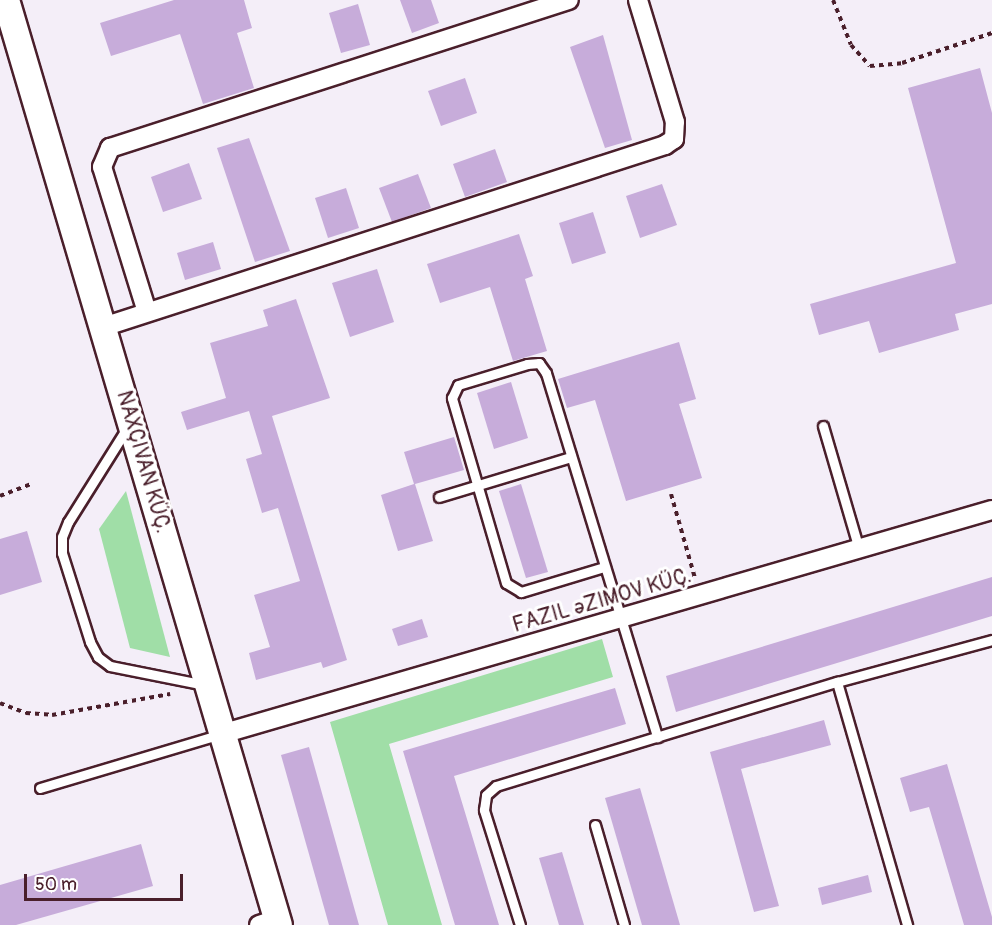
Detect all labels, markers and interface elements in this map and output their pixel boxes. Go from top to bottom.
street label: NAXÇIVAN KÜÇ. [111,388,175,536]
street label: FAZIL ƏZIMOV KÜÇ. [510,563,694,639]
scale bar [27,862,186,900]
text: 50 m [35,873,77,896]

